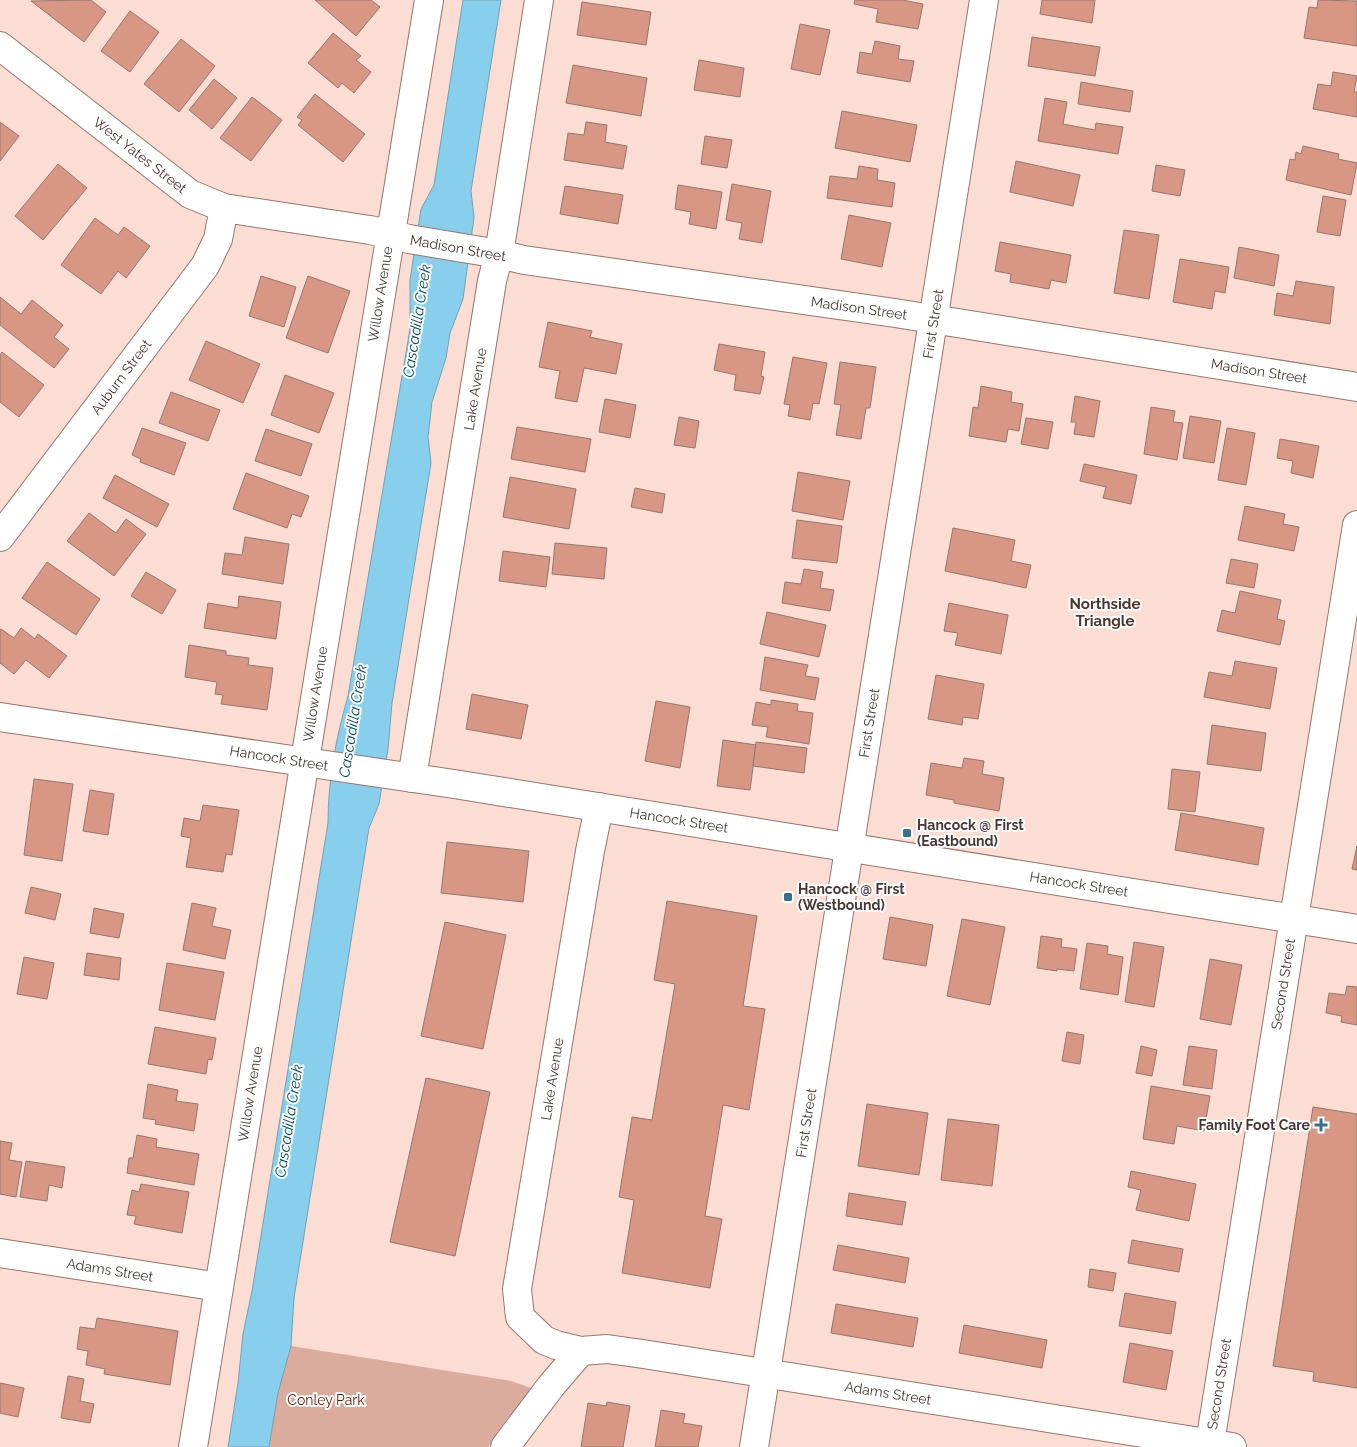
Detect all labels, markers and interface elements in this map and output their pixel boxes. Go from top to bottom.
street label: West Yates Street [90,114,190,197]
street label: Madison Street [409,232,508,264]
street label: Willow Avenue [365,245,395,343]
water label: Cascadilla Creek [399,263,435,379]
street label: First Street [920,288,946,360]
street label: Madison Street [810,293,909,323]
street label: Auburn Street [88,336,155,418]
street label: Lake Avenue [461,347,489,431]
street label: Madison Street [1210,355,1309,387]
district label: Northside Triangle [1070,595,1140,630]
street label: Willow Avenue [300,645,330,743]
water label: Cascadilla Creek [335,663,371,779]
street label: First Street [856,687,882,759]
street label: Hancock Street [229,742,330,774]
street label: Hancock Street [629,804,730,836]
place label: Hancock @ First (Eastbound) [917,817,1024,849]
marker: Hancock @ First (Eastbound) [901,827,913,839]
street label: Hancock Street [1029,868,1130,900]
place label: Hancock @ First (Westbound) [798,881,905,913]
marker: Hancock @ First (Westbound) [782,891,794,903]
street label: Second Street [1268,937,1298,1031]
street label: Lake Avenue [538,1037,566,1121]
street label: Willow Avenue [235,1045,265,1143]
water label: Cascadilla Creek [271,1063,307,1179]
street label: First Street [793,1087,819,1159]
place label: Family Foot Care [1199,1117,1311,1133]
marker: Family Foot Care [1314,1118,1328,1132]
street label: Adams Street [65,1255,155,1285]
street label: Second Street [1204,1337,1234,1431]
street label: Adams Street [843,1378,933,1408]
park label: Conley Park [287,1392,365,1408]

